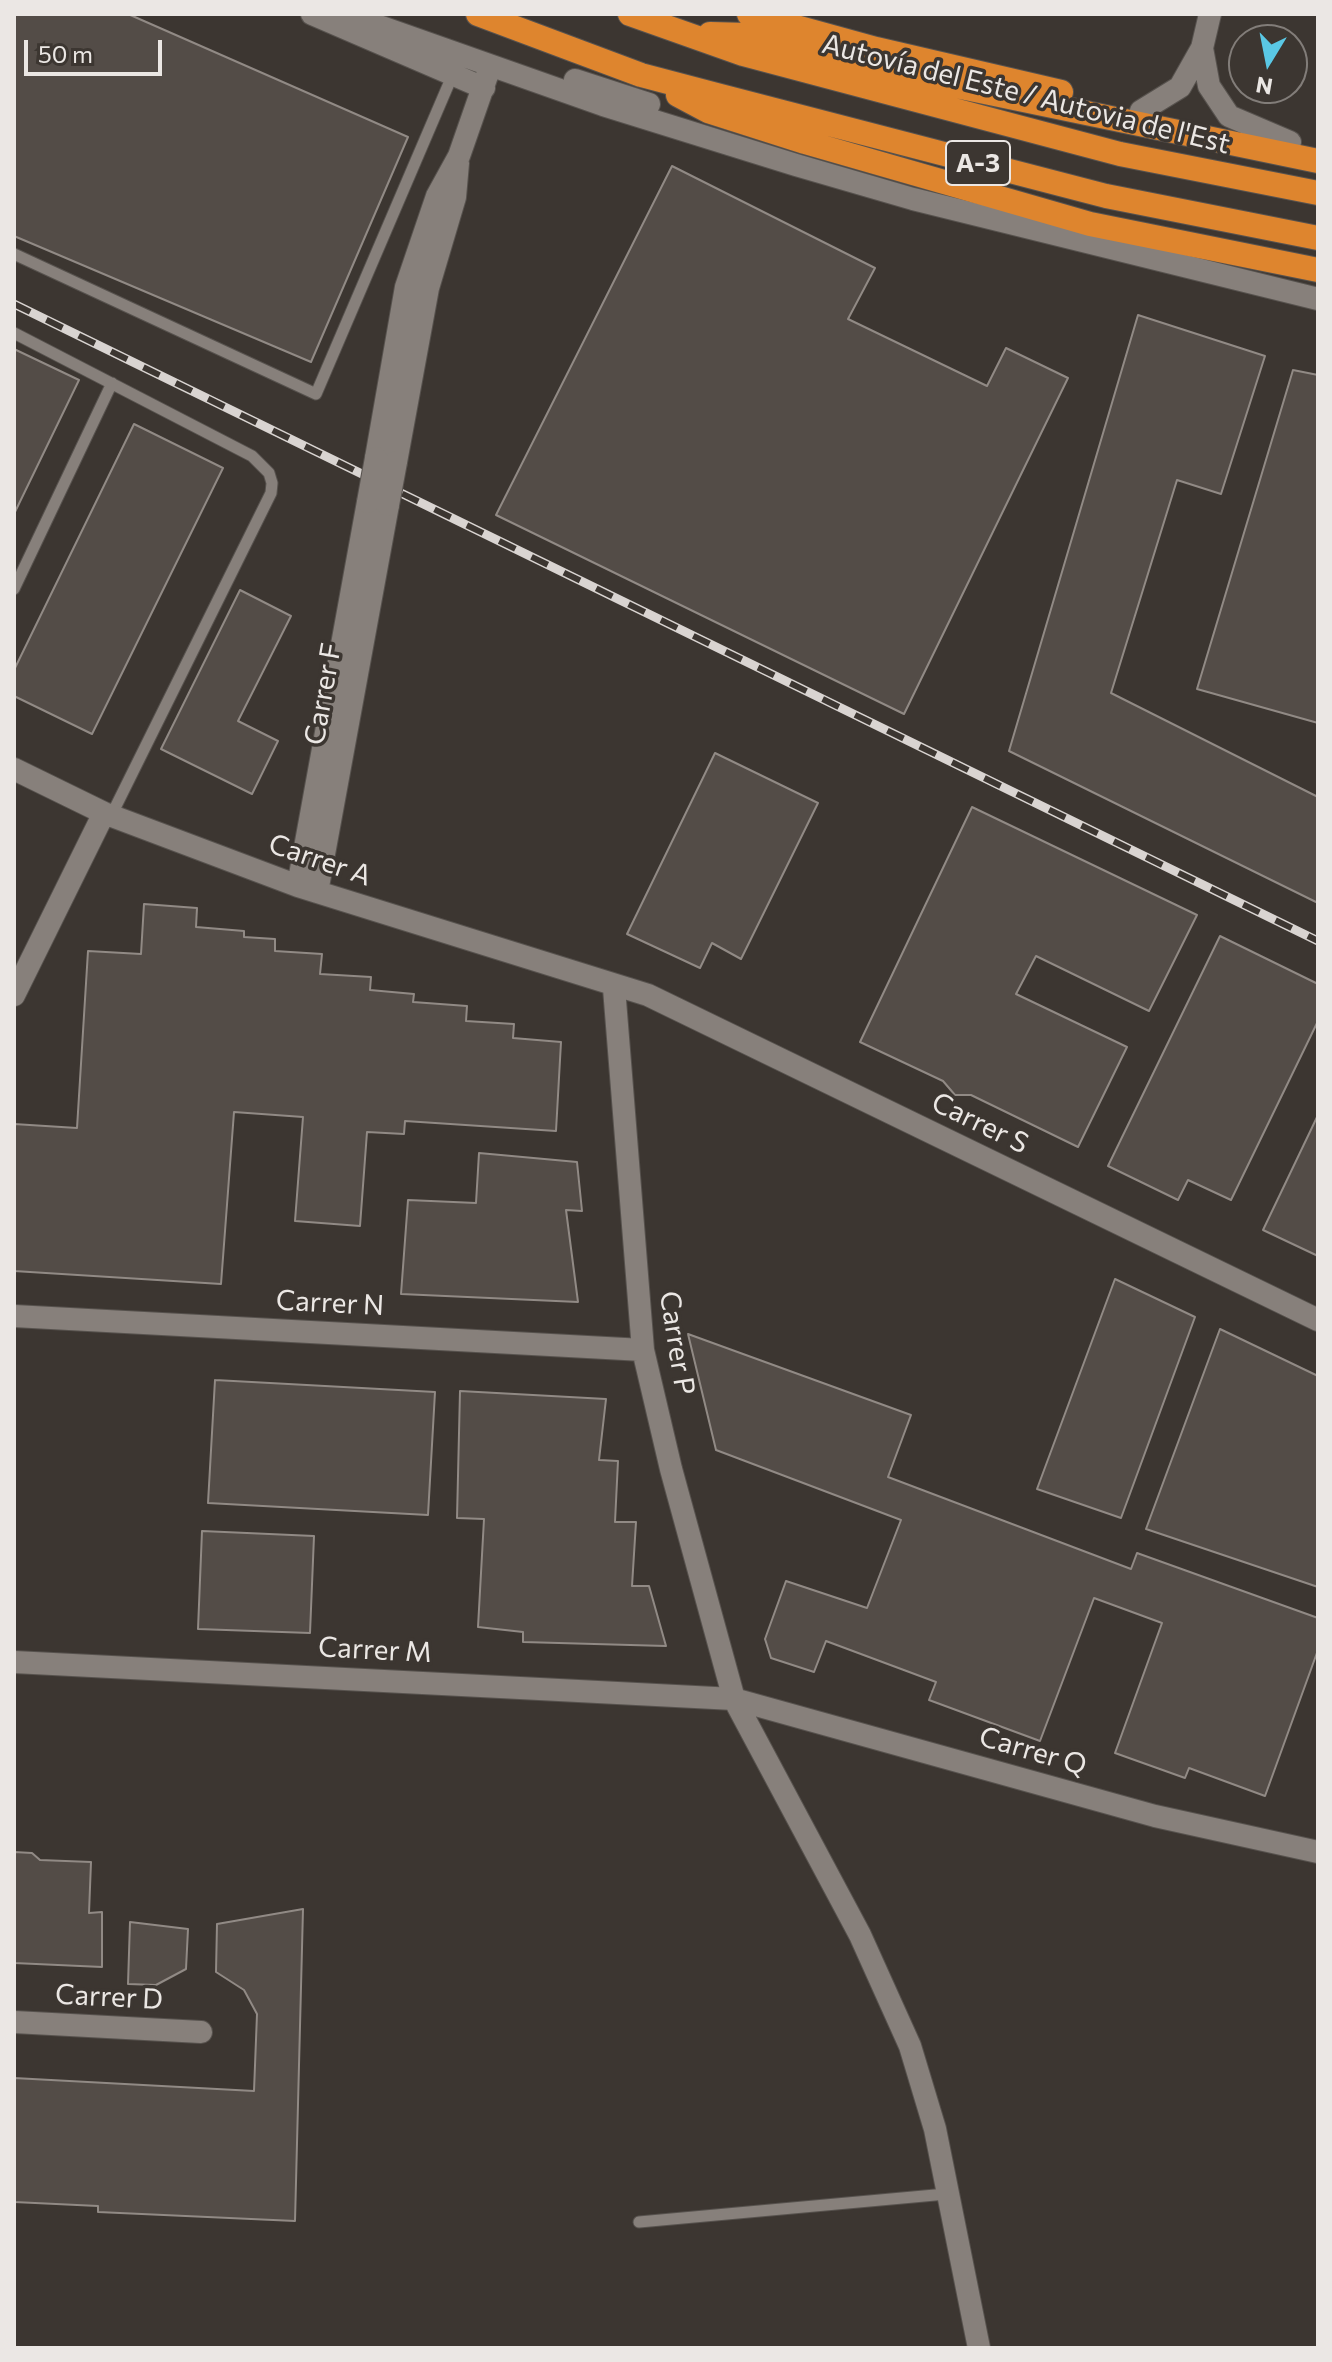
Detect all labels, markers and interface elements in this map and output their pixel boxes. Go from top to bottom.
scale bar [28,24,166,74]
north arrow [1228,24,1308,104]
street label: Autovía del Este / Autovia de l'Est [819,27,1233,161]
text: 50 m [38,39,93,68]
text: N [1254,71,1275,101]
road number: A-3 [946,141,1010,185]
street label: Carrer F [298,640,348,748]
street label: Carrer A [264,827,376,893]
street label: Carrer S [926,1085,1034,1161]
street label: Carrer N [275,1283,385,1323]
street label: Carrer P [652,1289,702,1397]
street label: Carrer M [317,1630,433,1670]
street label: Carrer Q [976,1720,1090,1782]
street label: Carrer D [54,1977,164,2017]

